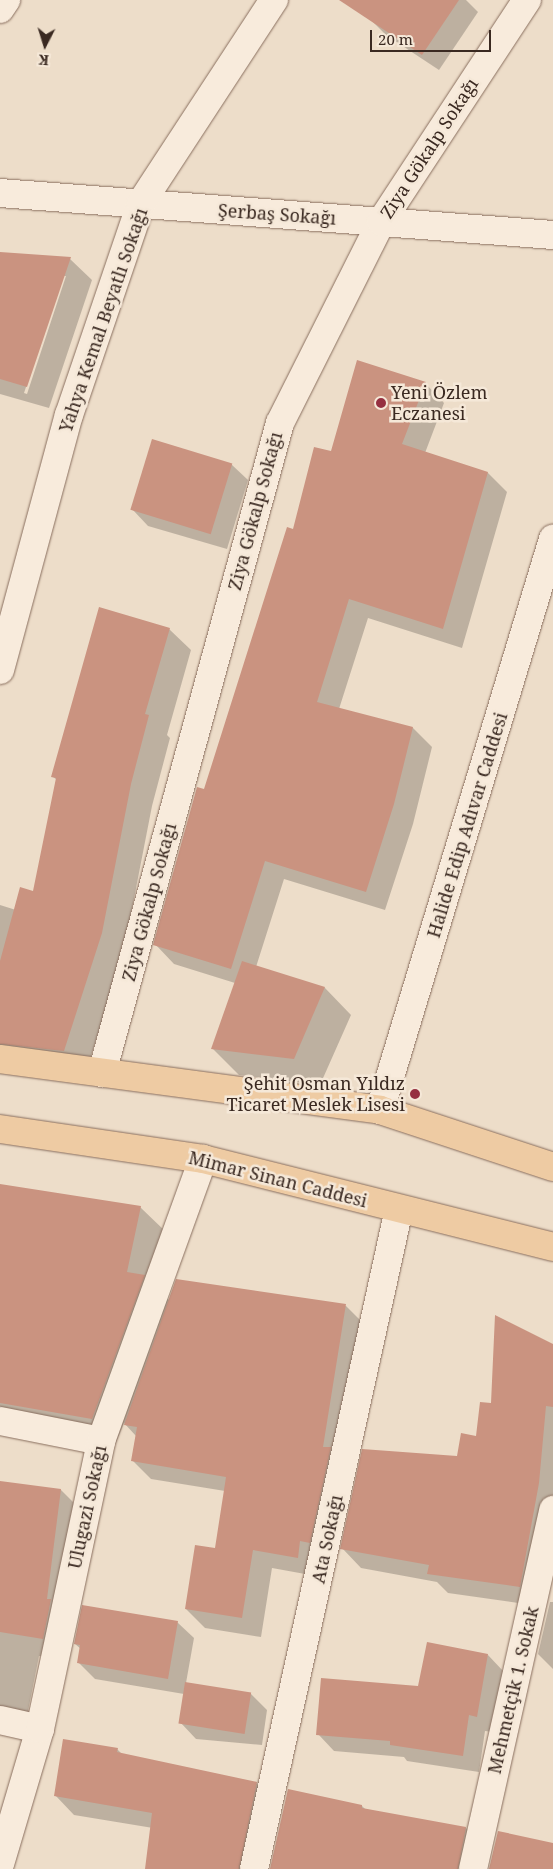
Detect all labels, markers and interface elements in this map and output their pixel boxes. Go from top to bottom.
north arrow [20,20,70,70]
scale bar [373,20,494,52]
text: 20 m [378,29,413,49]
text: K [38,51,50,70]
street label: Ziya Gökalp Sokağı [376,74,482,222]
street label: Şerbaş Sokağı [217,199,337,229]
street label: Yahya Kemal Beyatlı Sokağı [54,205,152,435]
place label: Yeni Özlem Eczanesi [391,382,487,424]
marker: Yeni Özlem Eczanesi [375,397,387,409]
street label: Ziya Gökalp Sokağı [223,430,287,592]
street label: Halide Edip Adıvar Caddesi [422,710,512,940]
street label: Ziya Gökalp Sokağı [117,821,181,983]
place label: Şehit Osman Yıldız Ticaret Meslek Lisesi [226,1073,405,1116]
marker: Şehit Osman Yıldız Ticaret Meslek Lisesi [409,1088,421,1100]
street label: Mimar Sinan Caddesi [186,1146,370,1212]
street label: Ulugazi Sokağı [63,1443,111,1571]
street label: Ata Sokağı [307,1493,347,1585]
street label: Mehmetçik 1. Sokak [483,1604,543,1776]

